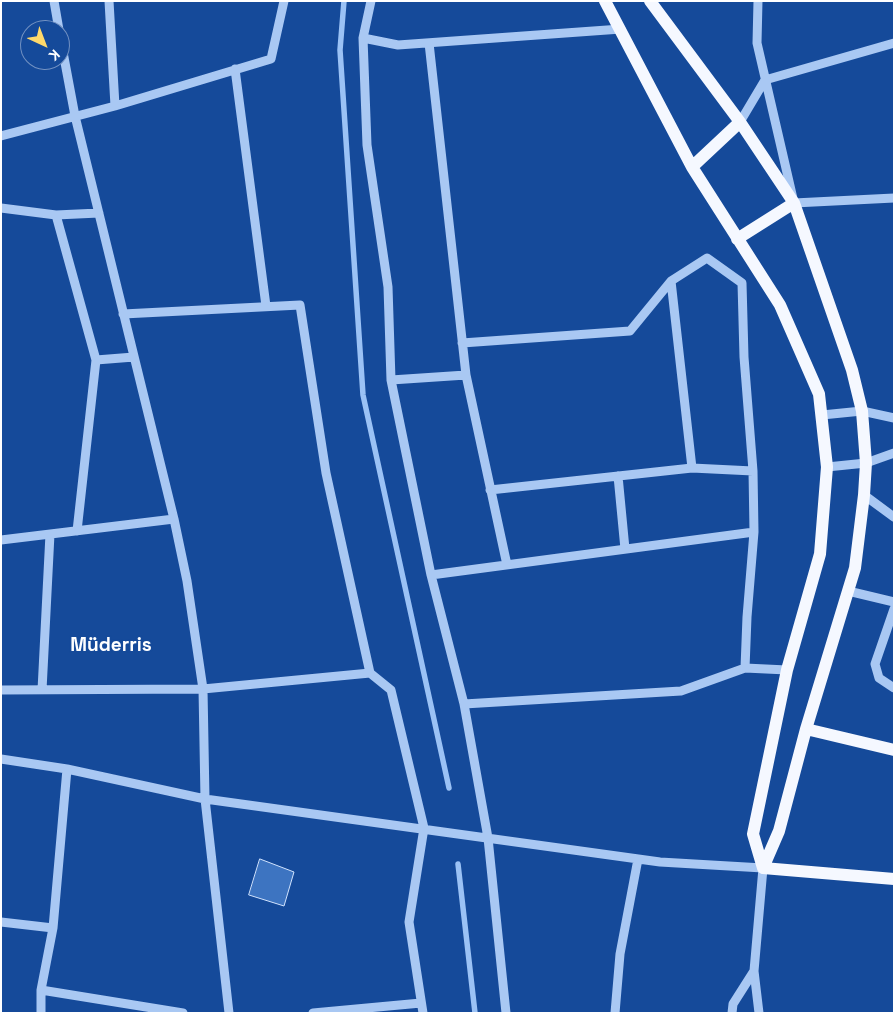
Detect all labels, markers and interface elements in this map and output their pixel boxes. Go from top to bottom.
north arrow [20,20,70,70]
text: K [45,46,64,65]
district label: Müderris [70,635,152,657]

